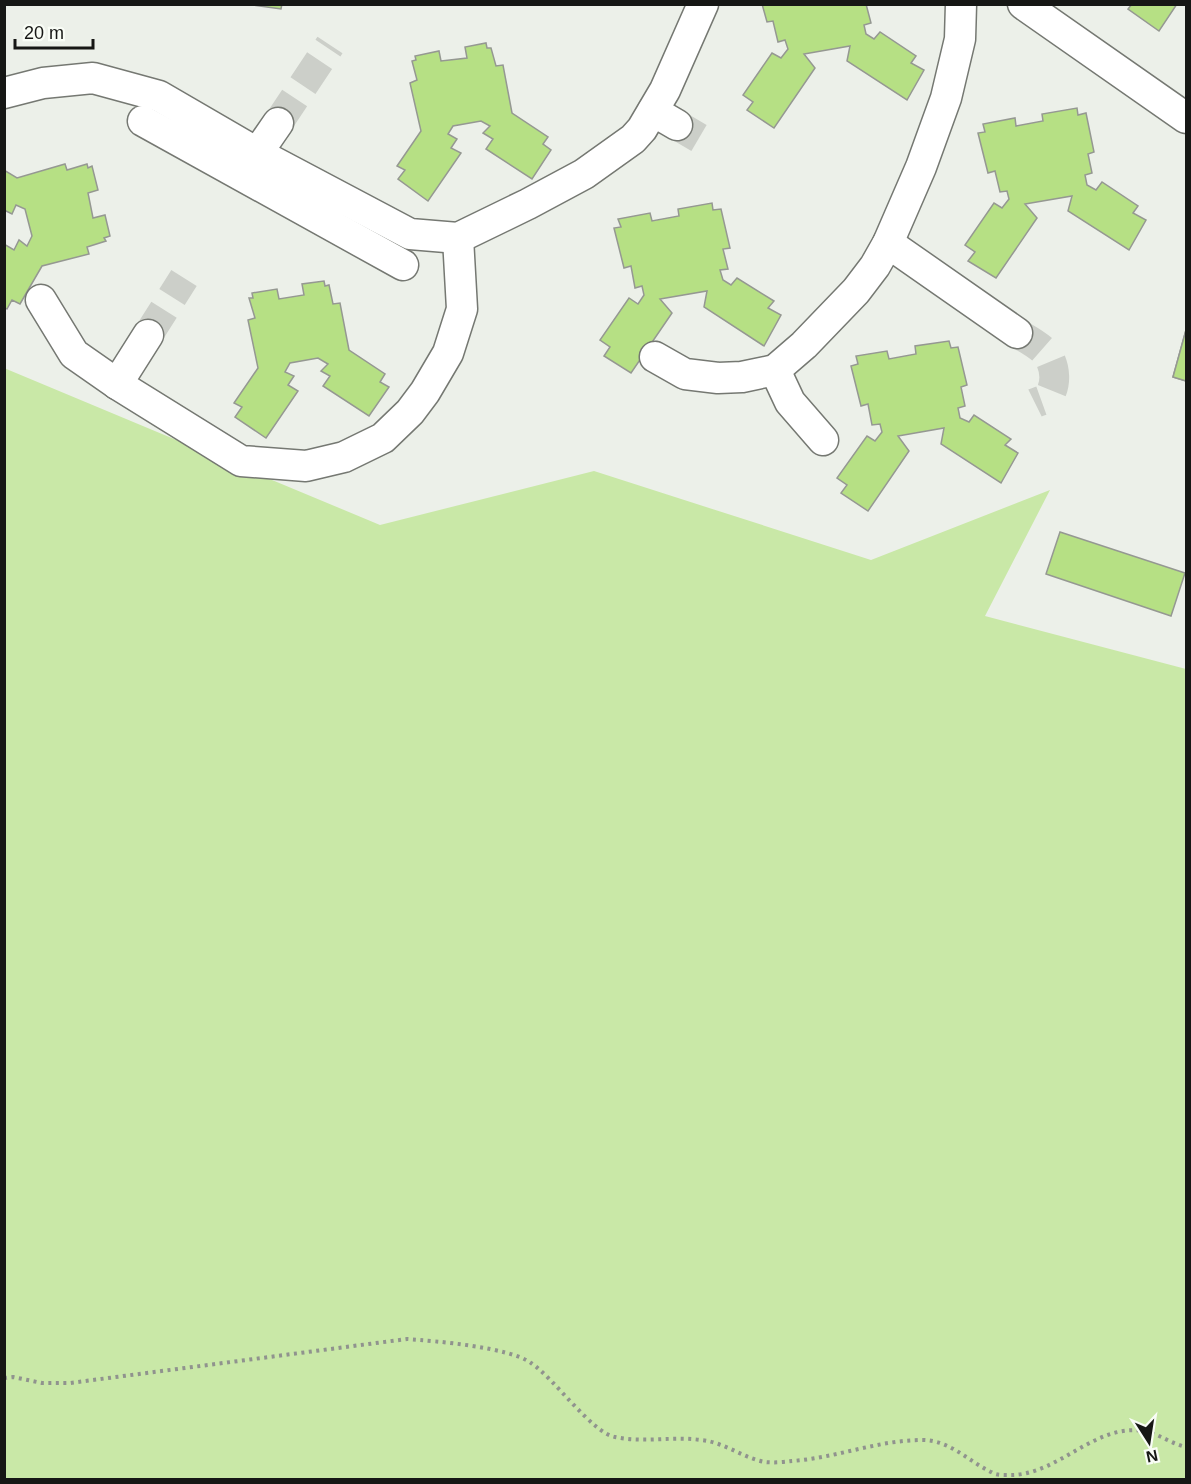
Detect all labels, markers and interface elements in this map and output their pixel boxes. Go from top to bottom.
scale bar [15,12,93,50]
text: 20 m [24,23,64,43]
north arrow [1119,1412,1179,1472]
text: N [1145,1447,1159,1466]

